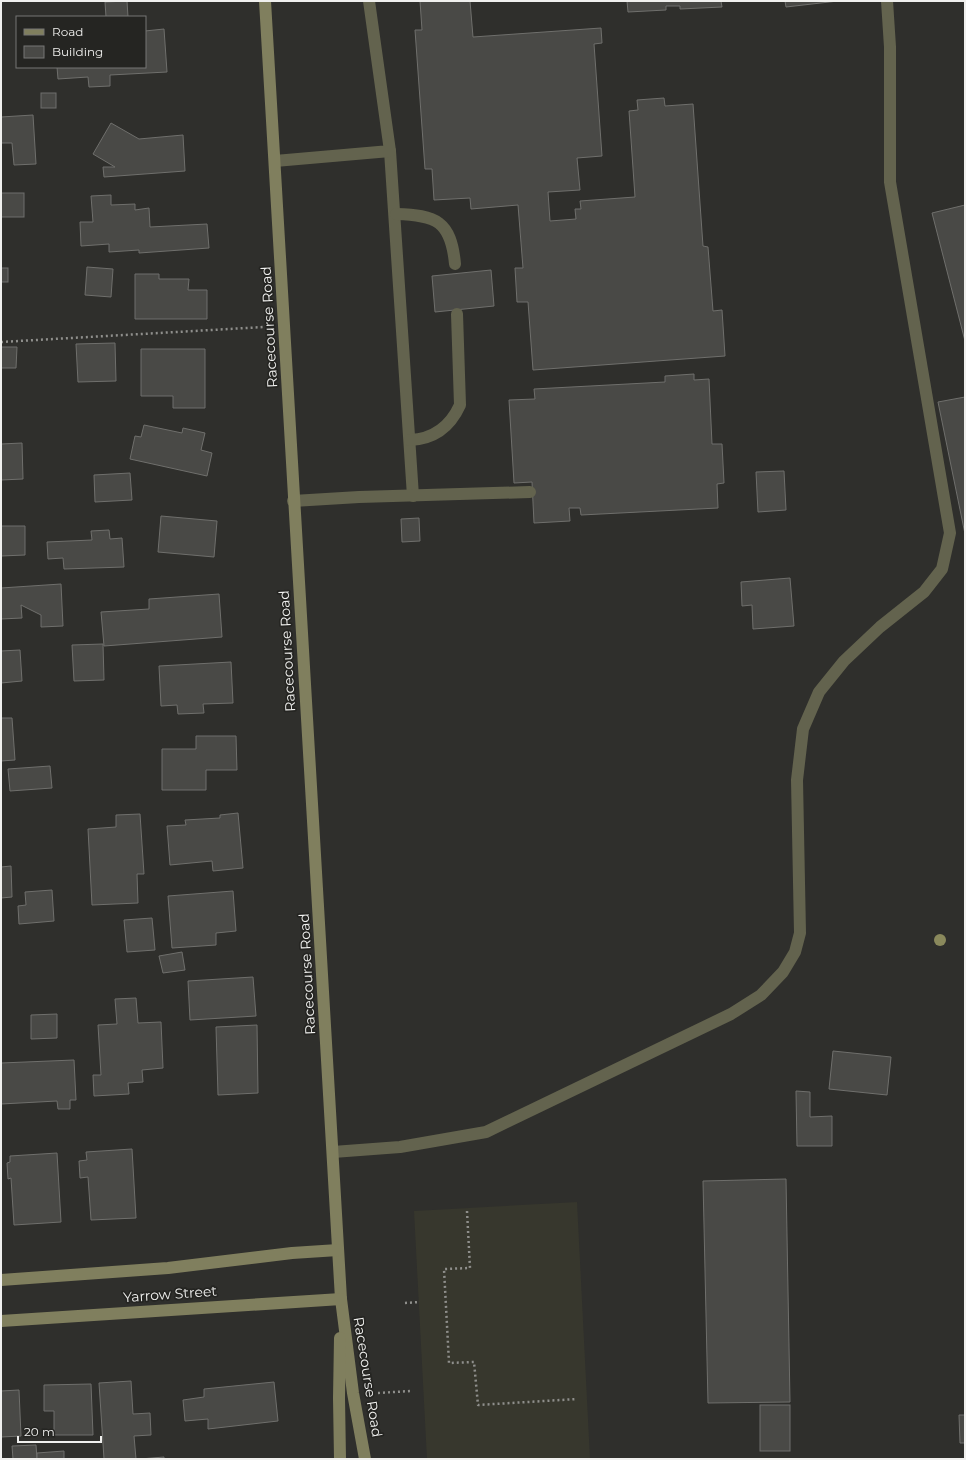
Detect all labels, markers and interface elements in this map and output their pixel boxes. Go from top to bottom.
legend [16,16,146,68]
text: Road [52,24,83,39]
text: Building [52,44,103,59]
street label: Racecourse Road [257,266,281,388]
street label: Racecourse Road [275,590,299,712]
street label: Racecourse Road [295,913,319,1035]
street label: Yarrow Street [122,1282,218,1306]
street label: Racecourse Road [350,1316,386,1438]
scale bar [18,1418,101,1444]
text: 20 m [24,1424,55,1439]

